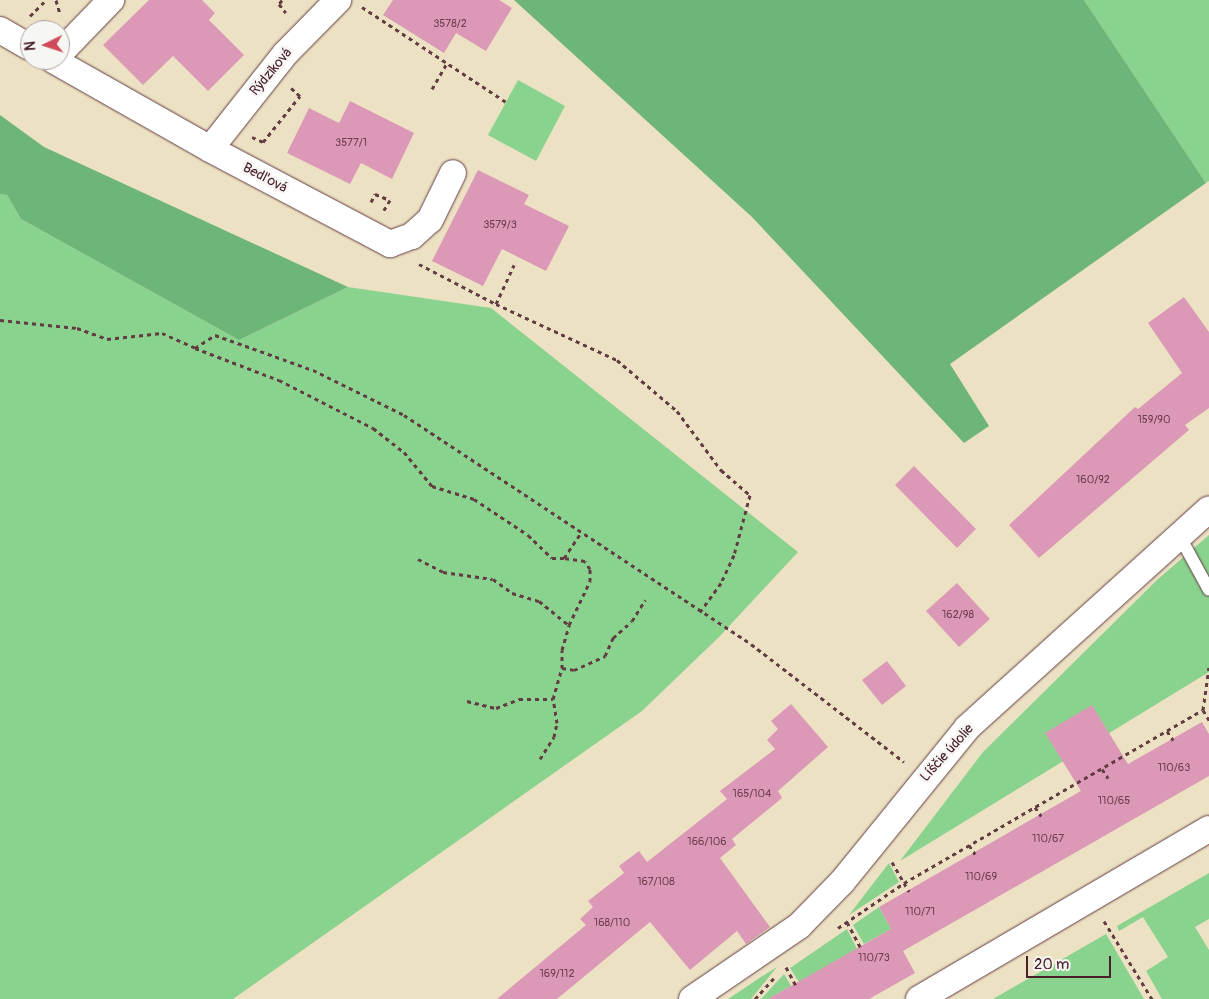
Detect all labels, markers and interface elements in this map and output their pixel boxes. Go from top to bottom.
house number: 3578/2 [433,17,467,31]
north arrow [20,20,70,70]
text: N [22,41,39,51]
street label: Rýdziková [246,45,296,99]
house number: 3577/1 [335,136,367,150]
street label: Bedľová [240,159,290,197]
house number: 3579/3 [483,218,517,232]
house number: 159/90 [1137,413,1171,427]
house number: 160/92 [1076,473,1110,487]
house number: 162/98 [942,608,974,622]
street label: Líščie údolie [917,721,977,785]
house number: 110/63 [1158,761,1190,775]
house number: 165/104 [733,787,771,801]
house number: 110/65 [1098,794,1130,808]
house number: 110/67 [1032,832,1064,846]
house number: 166/106 [687,835,727,849]
house number: 110/69 [965,870,997,884]
house number: 167/108 [637,875,675,889]
house number: 110/71 [905,905,935,919]
house number: 168/110 [594,916,630,930]
scale bar [1029,946,1114,978]
house number: 110/73 [858,951,890,965]
text: 20 m [1034,955,1069,974]
house number: 169/112 [539,967,575,981]

